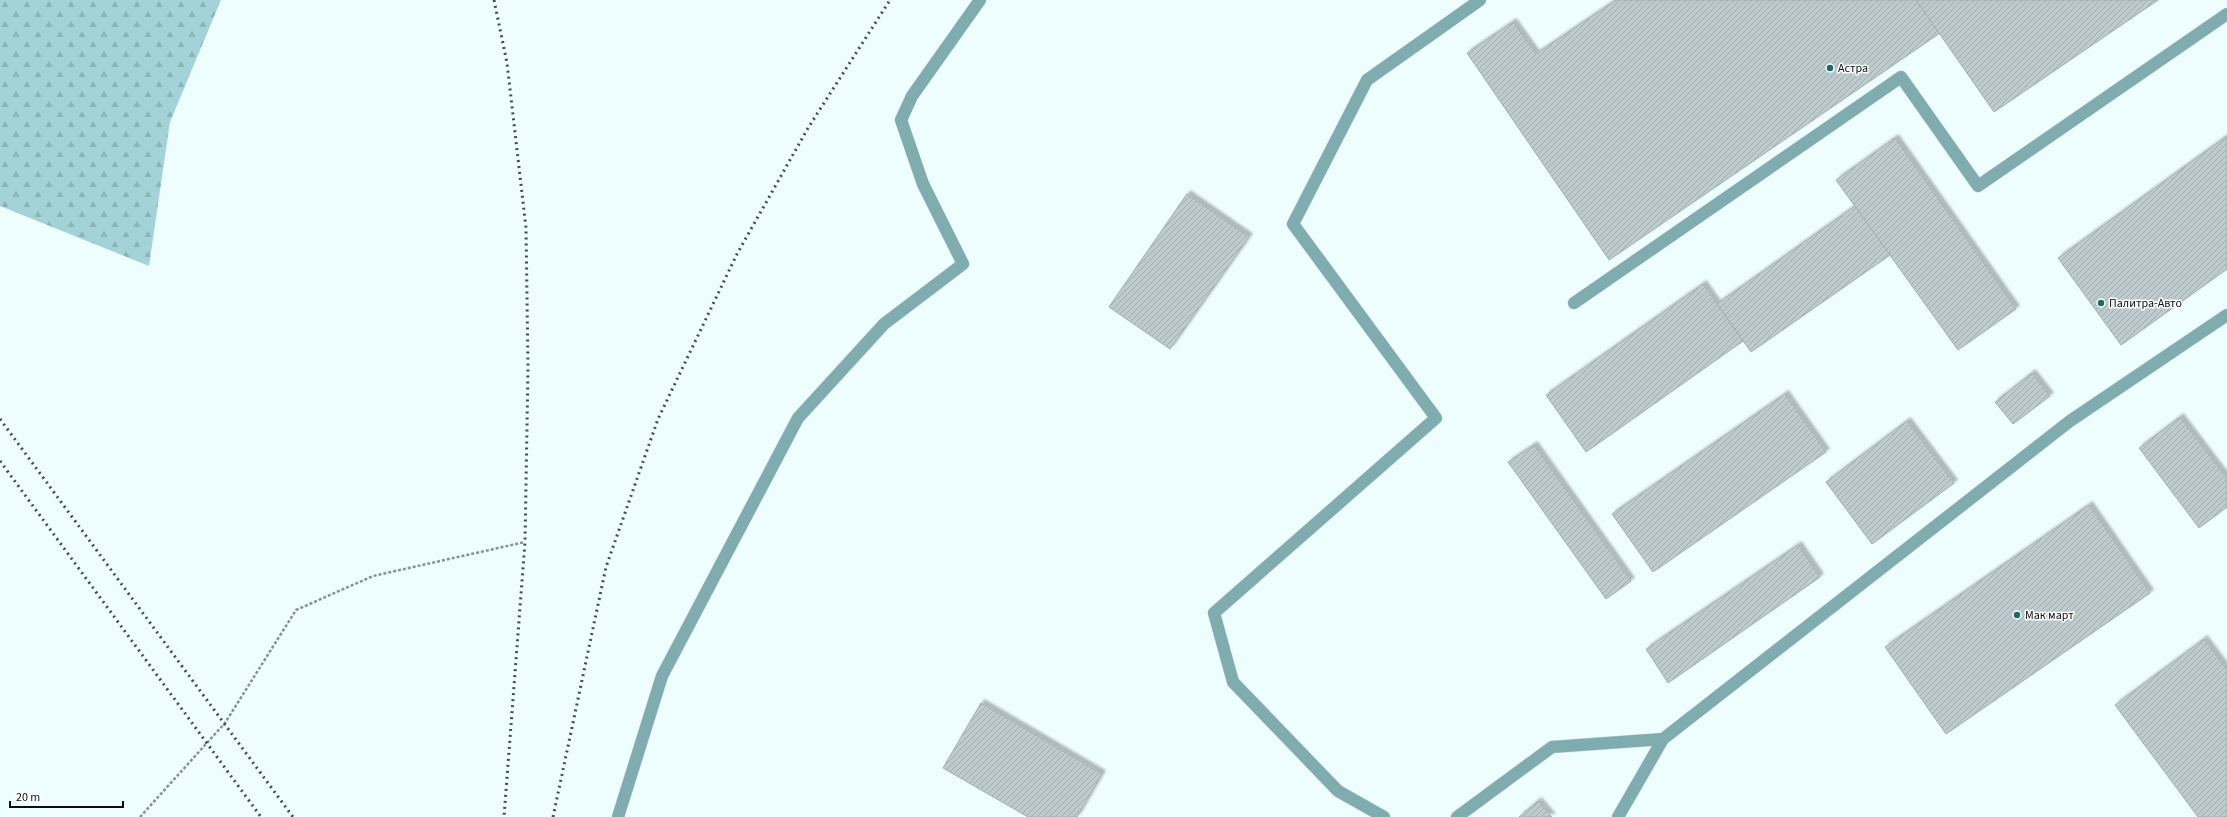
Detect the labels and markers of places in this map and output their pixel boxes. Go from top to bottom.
place label: Астра [1838,60,1868,77]
marker: Астра [1825,63,1835,73]
place label: Палитра-Авто [2109,295,2182,312]
marker: Палитра-Авто [2096,298,2106,308]
place label: Мак март [2025,607,2074,624]
marker: Мак март [2012,610,2022,620]

